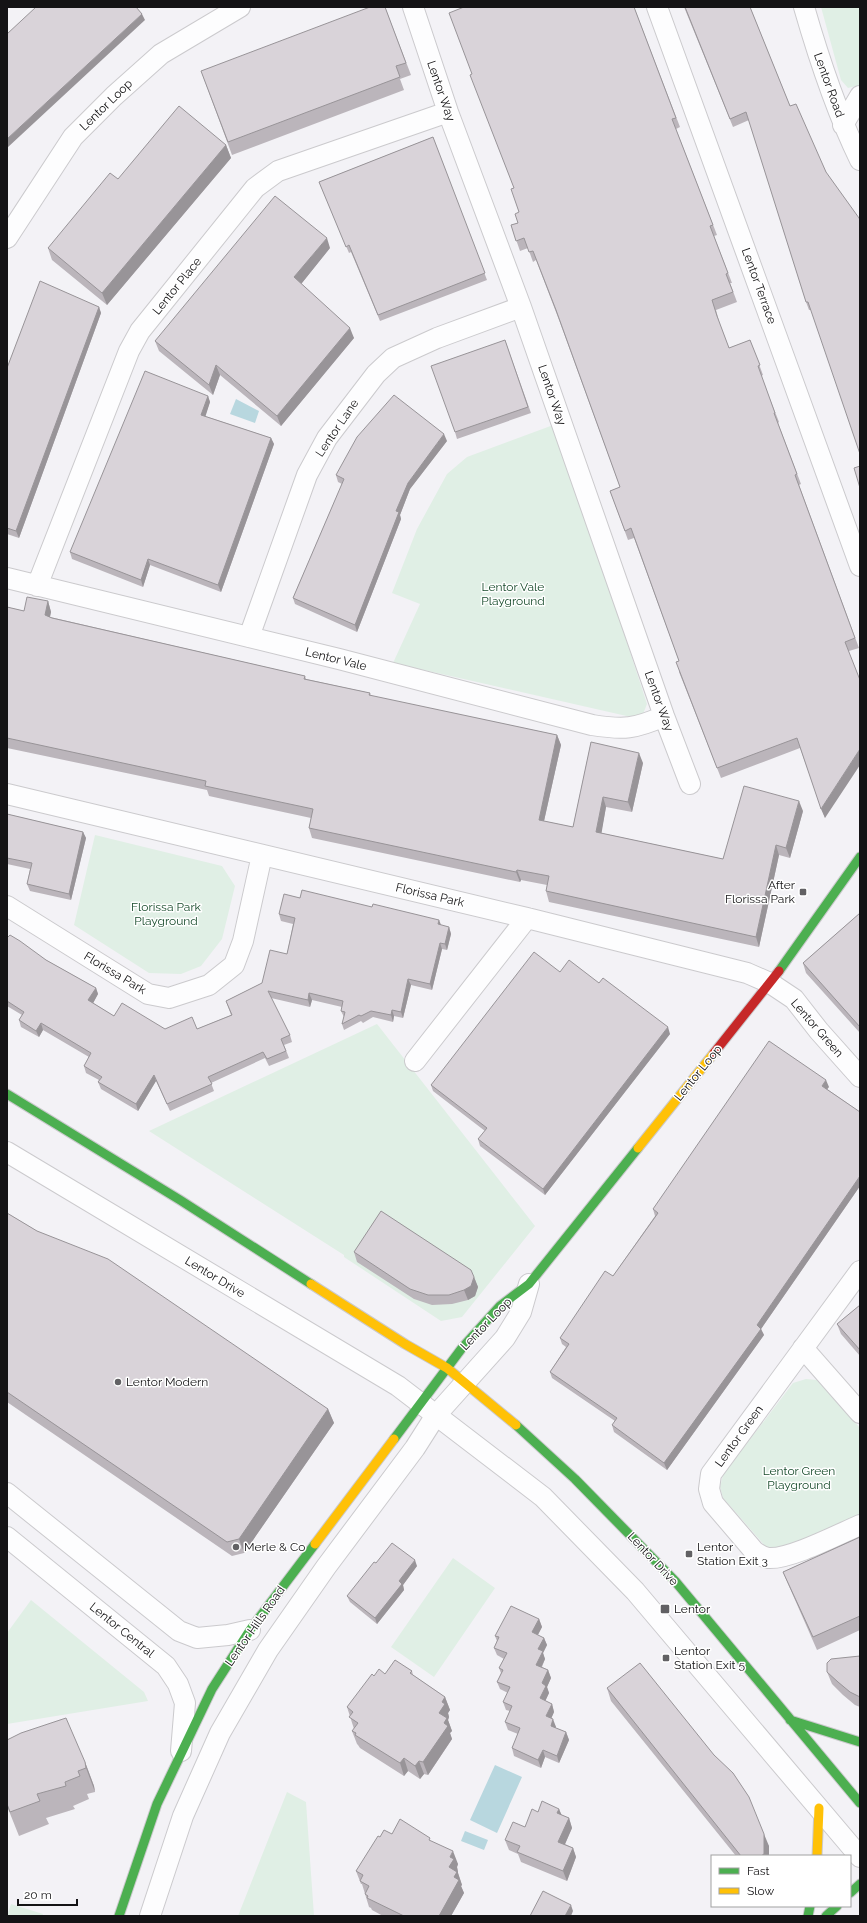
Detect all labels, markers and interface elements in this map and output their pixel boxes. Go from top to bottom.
street label: Lentor Road [811,51,847,119]
street label: Lentor Way [424,59,458,124]
street label: Lentor Loop [77,77,135,133]
street label: Lentor Terrace [739,246,779,326]
street label: Lentor Place [150,254,204,318]
street label: Lentor Way [535,363,569,428]
street label: Lentor Lane [313,397,361,459]
park label: Lentor Vale Playground [481,580,545,608]
street label: Lentor Vale [304,645,368,673]
street label: Lentor Way [642,669,677,734]
place label: After Florissa Park [725,878,796,906]
street label: Florissa Park [394,880,466,910]
marker: After Florissa Park [798,887,808,897]
park label: Florissa Park Playground [131,900,202,928]
street label: Florissa Park [81,949,149,997]
street label: Lentor Green [788,996,846,1060]
street label: Lentor Loop [671,1042,725,1104]
street label: Lentor Drive [182,1254,248,1300]
street label: Lentor Loop [458,1295,514,1353]
place label: Lentor Modern [126,1375,208,1389]
marker: Lentor Modern [113,1377,123,1387]
street label: Lentor Green [712,1403,766,1469]
park label: Lentor Green Playground [763,1464,835,1492]
street label: Lentor Drive [625,1530,681,1588]
place label: Merle & Co [244,1540,305,1554]
place label: Lentor Station Exit 3 [697,1540,768,1568]
marker: Merle & Co [231,1542,241,1552]
marker: Lentor Station Exit 3 [684,1549,694,1559]
street label: Lentor Hills Road [222,1583,288,1669]
street label: Lentor Central [87,1600,158,1661]
place label: Lentor [674,1602,711,1616]
marker: Lentor [659,1603,671,1615]
place label: Lentor Station Exit 5 [674,1644,746,1672]
marker: Lentor Station Exit 5 [661,1653,671,1663]
legend [711,1855,851,1907]
text: Fast [747,1864,770,1878]
scale bar [18,1881,77,1907]
text: Slow [747,1884,774,1898]
text: 20 m [24,1888,52,1902]

